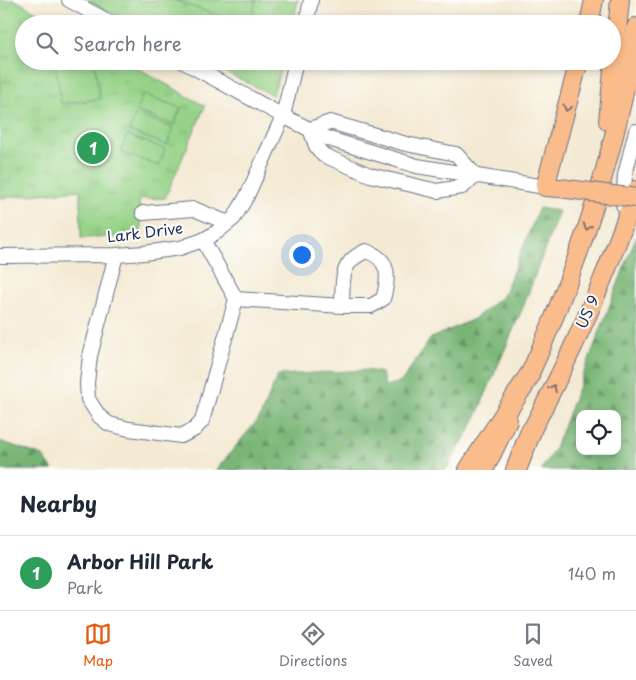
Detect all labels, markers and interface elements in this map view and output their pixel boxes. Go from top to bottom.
search box [15,15,621,70]
icon: search [33,29,61,57]
text: Search here [73,29,182,57]
one-way arrow [562,104,573,113]
pin: 1 [77,129,109,167]
street label: Lark Drive [106,215,184,248]
one-way arrow [583,223,593,231]
your location [289,242,315,268]
street label: US 9 [569,291,604,332]
one-way arrow [547,384,557,393]
map controls [576,410,621,455]
button: locate [576,410,621,455]
text: Nearby [20,487,97,519]
text: Arbor Hill Park [67,547,213,575]
text: 1 [32,561,40,585]
text: 140 m [568,561,616,585]
text: Park [67,575,103,599]
tab: Map [83,620,113,671]
tab: Directions [279,620,347,671]
tab: Saved [513,620,553,671]

